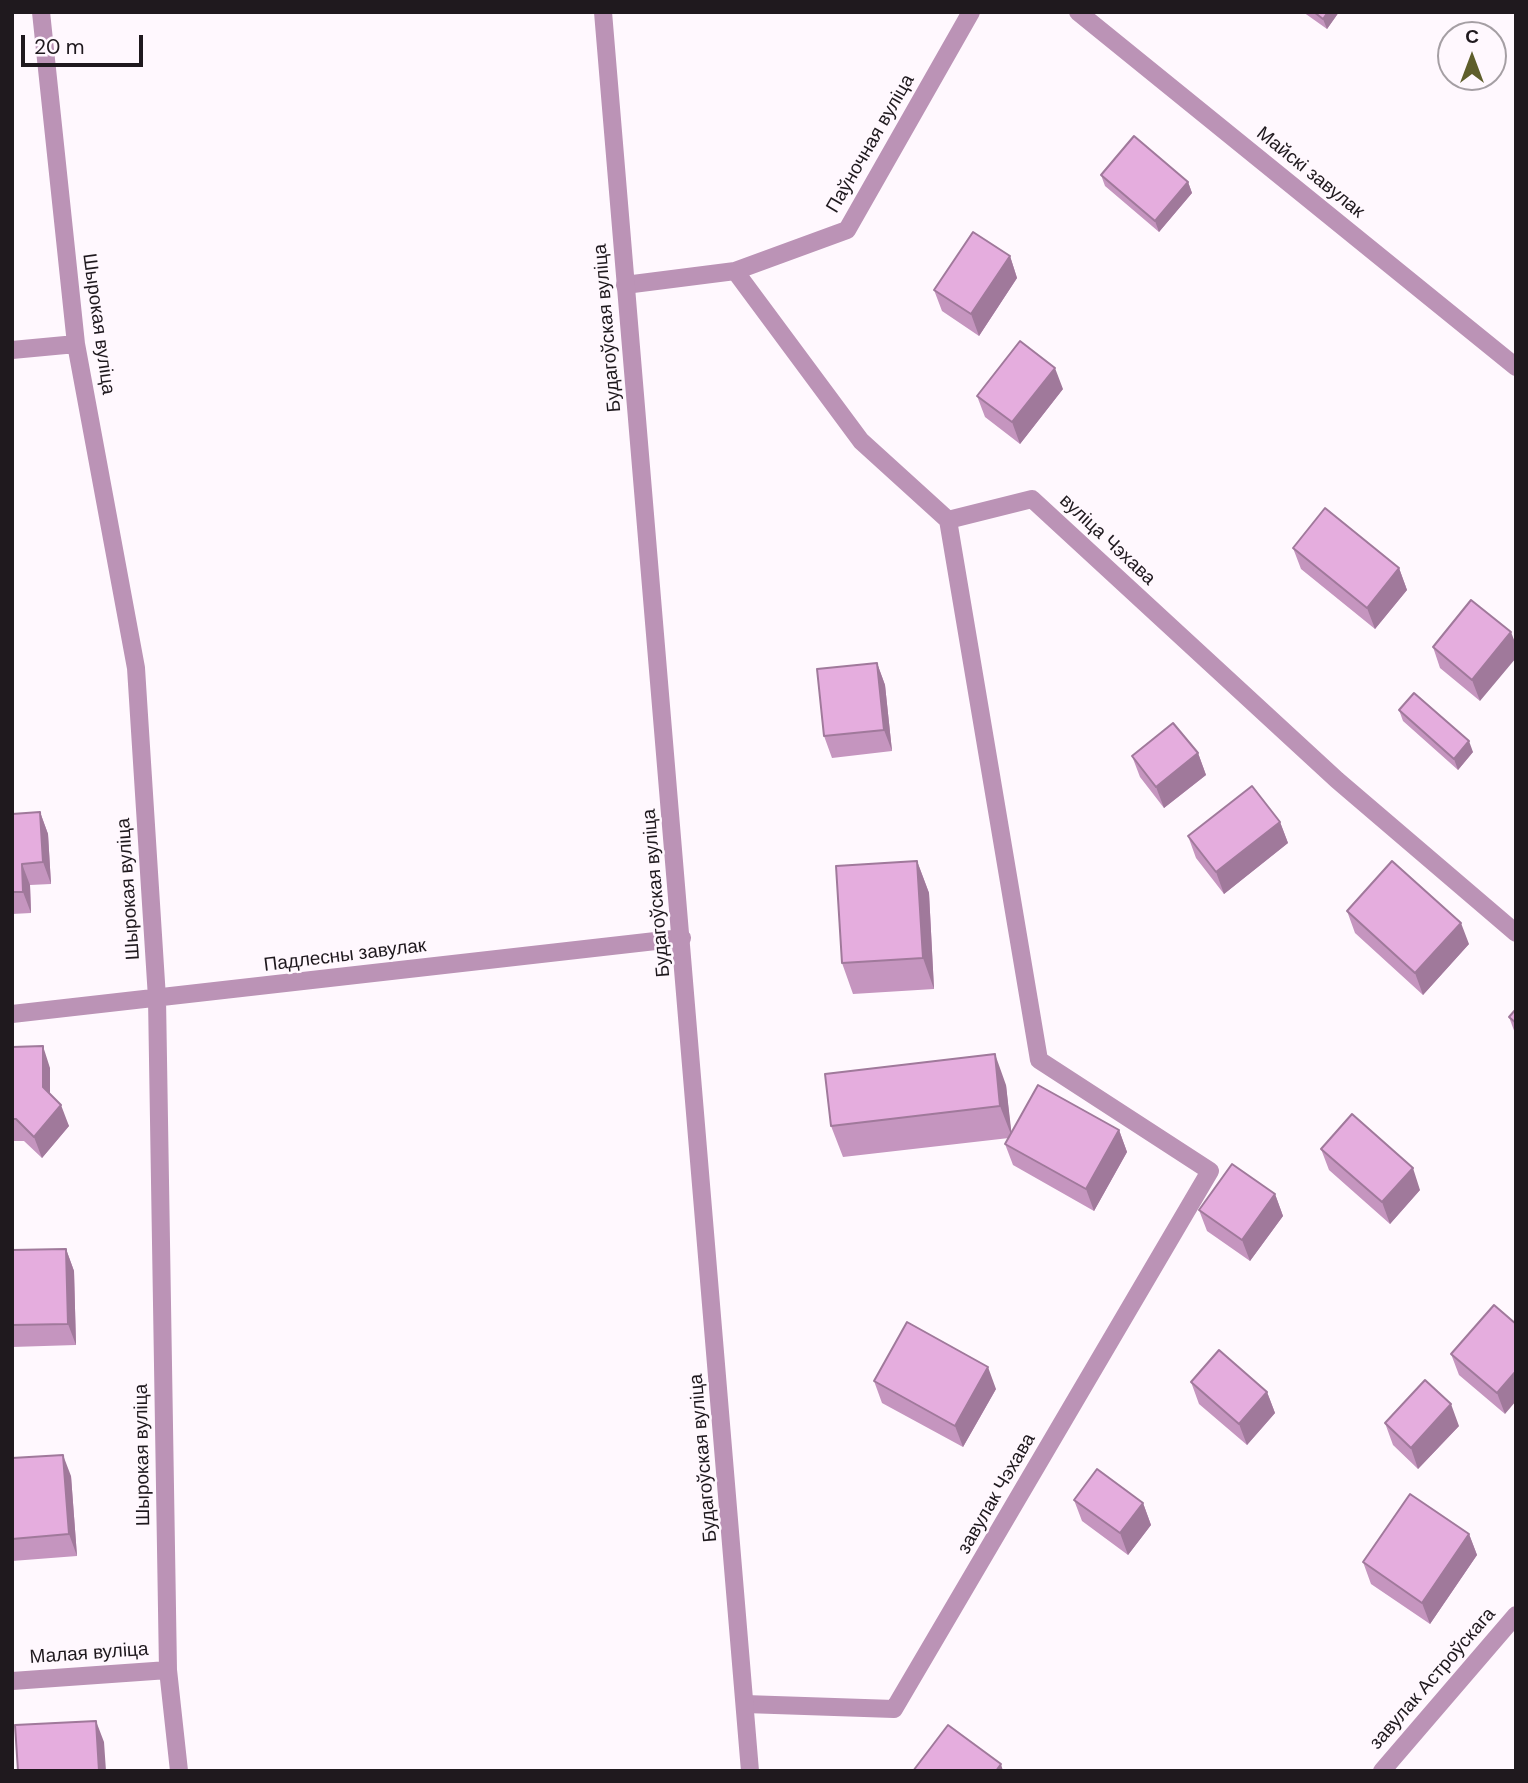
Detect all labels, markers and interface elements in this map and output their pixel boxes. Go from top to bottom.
scale bar [24,21,147,65]
north arrow [1437,21,1507,91]
text: С [1465,24,1479,49]
text: 20 m [34,33,85,61]
street label: Паўночная вуліца [822,71,920,217]
street label: Майскі завулак [1251,123,1369,223]
street label: Будагоўская вуліца [589,243,627,413]
street label: Шырокая вуліца [77,252,119,396]
street label: вуліца Чэхава [1054,490,1160,590]
street label: Будагоўская вуліца [638,808,676,978]
street label: Шырокая вуліца [113,817,145,961]
street label: Падлесны завулак [262,935,428,977]
street label: Будагоўская вуліца [685,1373,723,1543]
street label: Шырокая вуліца [130,1384,156,1526]
street label: завулак Чэхава [953,1430,1041,1558]
street label: завулак Астроўскага [1365,1603,1501,1755]
street label: Малая вуліца [29,1638,149,1670]

